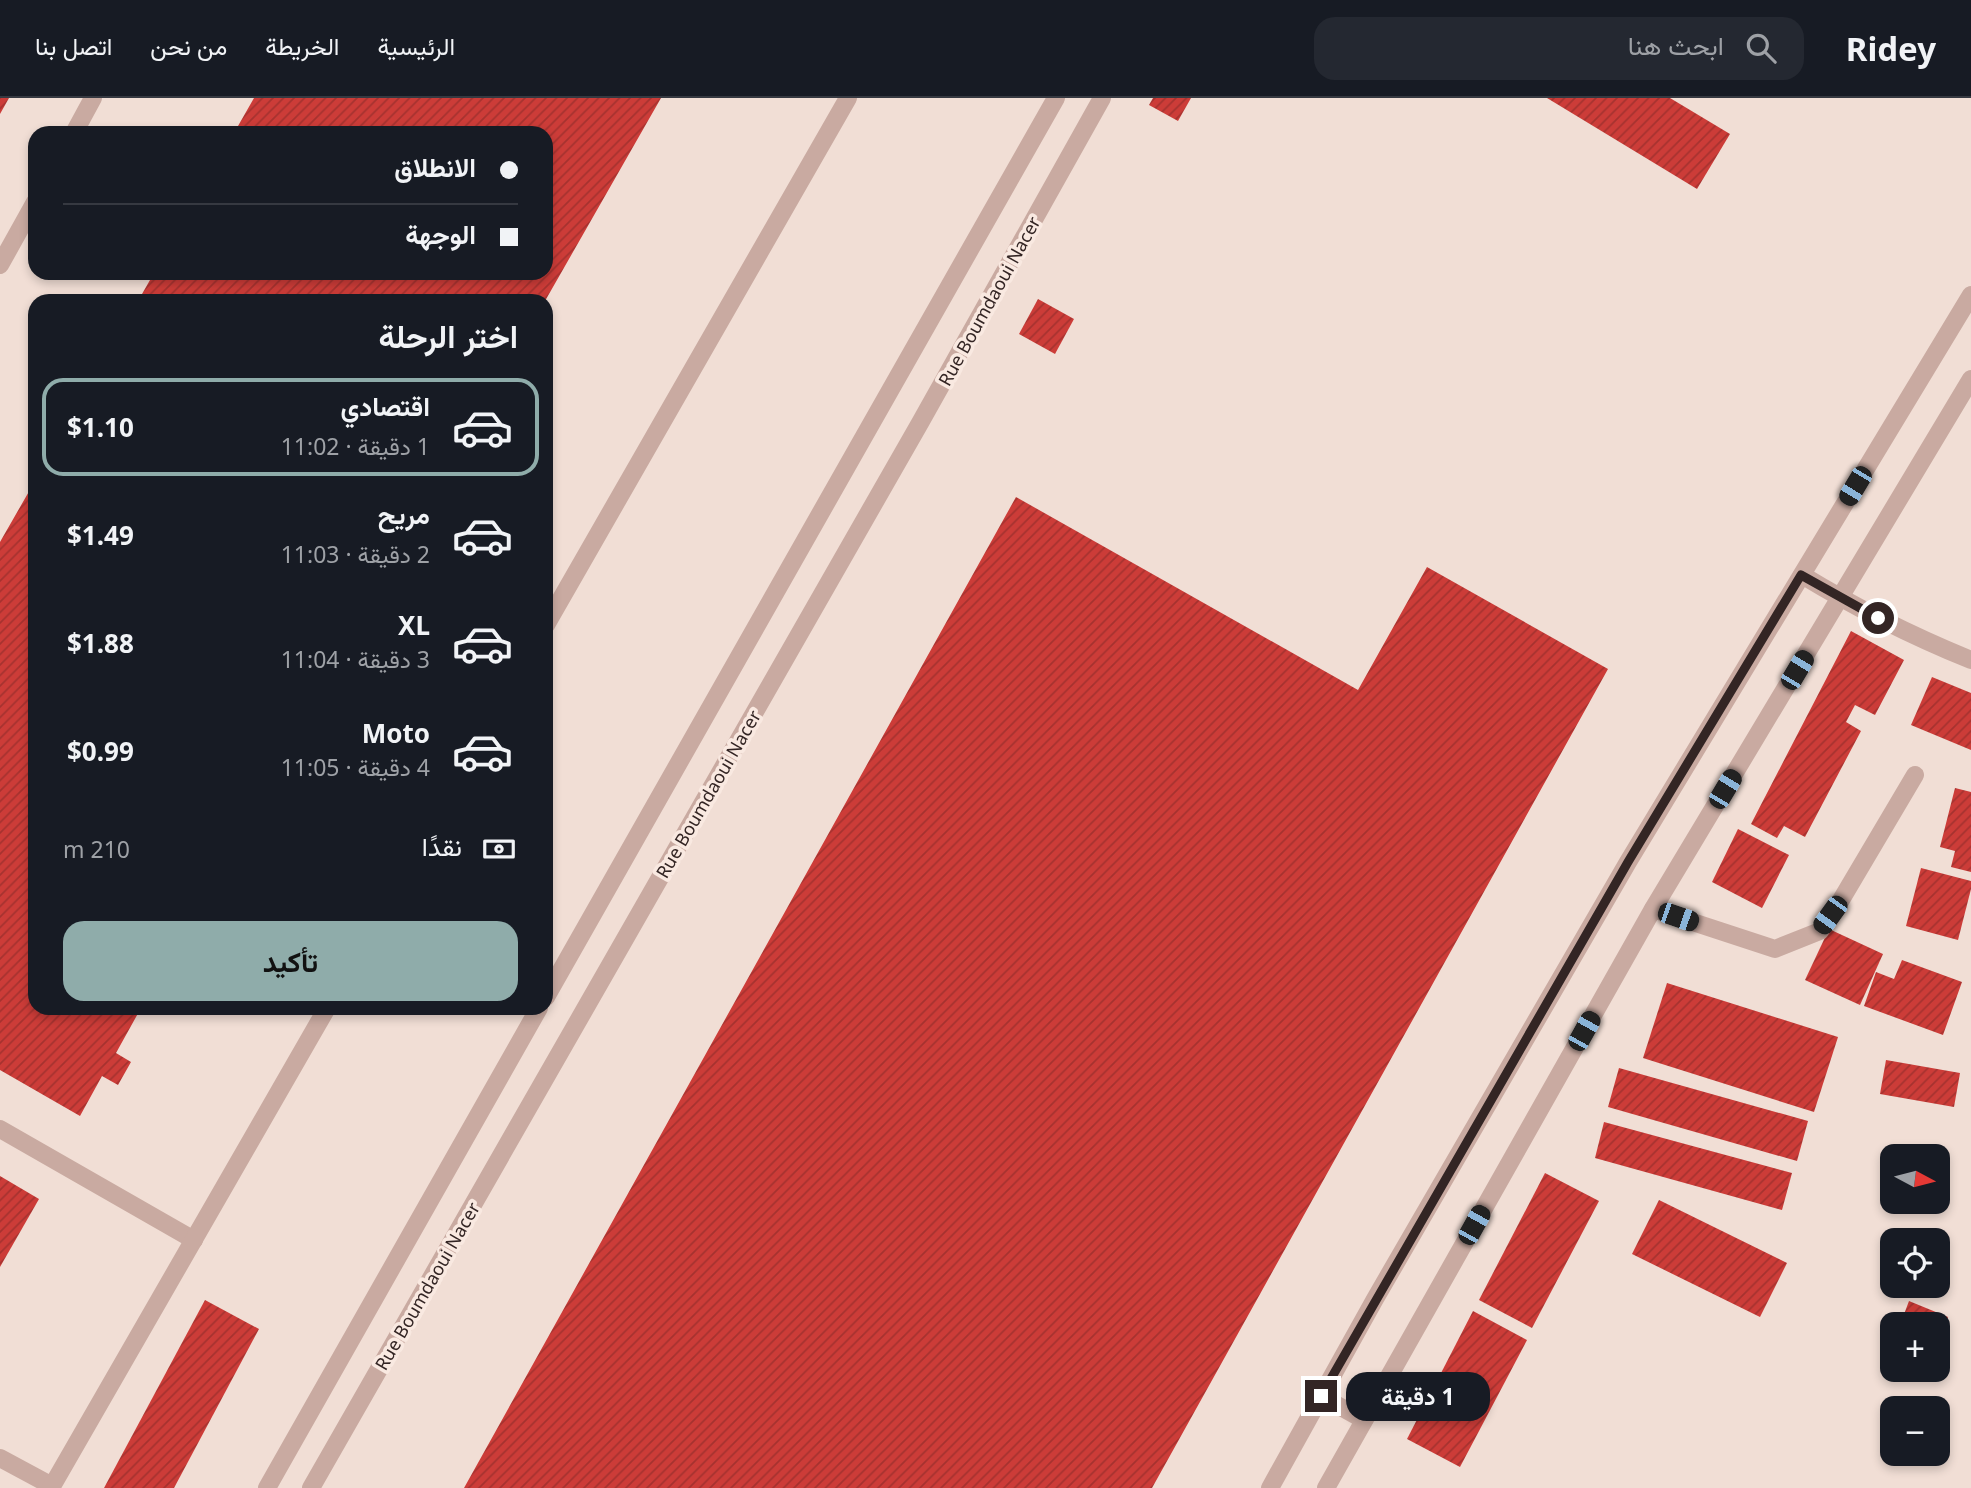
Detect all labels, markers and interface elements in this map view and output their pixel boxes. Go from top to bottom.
search box [1314,17,1804,80]
text: Ridey [1846,26,1936,71]
text: ابحث هنا [1628,27,1724,63]
text: اتصل بنا [35,29,112,62]
text: من نحن [150,29,227,62]
text: الخريطة [265,29,339,62]
text: الرئيسية [377,29,455,62]
icon: search [1742,29,1780,67]
text: الانطلاق [394,149,476,185]
street label: Rue Boumdaoui Nacer [932,212,1046,390]
text: الوجهة [405,216,476,252]
text: اختر الرحلة [378,314,518,357]
text: اقتصادي [341,388,430,424]
icon: car [451,396,514,459]
text: $1.10 [67,409,134,445]
text: 1 دقيقة · 11:02 [281,430,430,462]
car [1836,463,1875,509]
text: مريح [378,496,430,532]
icon: car [451,504,514,567]
text: $1.49 [67,517,134,553]
text: 2 دقيقة · 11:03 [281,538,430,570]
route start [1862,602,1894,634]
text: XL [398,607,430,643]
icon: car [451,612,514,675]
text: $1.88 [67,625,134,661]
text: 3 دقيقة · 11:04 [281,643,430,675]
car [1778,647,1817,693]
street label: Rue Boumdaoui Nacer [650,705,766,882]
text: Moto [362,715,430,751]
icon: car [451,720,514,783]
text: $0.99 [67,733,134,769]
text: 4 دقيقة · 11:05 [281,751,430,783]
car [1706,766,1745,812]
text: نقدًا [422,828,462,864]
icon: cash [480,830,518,868]
text: 210 m [63,833,130,865]
car [1810,892,1851,938]
car [1655,900,1702,934]
button: تأكيد [63,921,518,1001]
car [1565,1008,1604,1054]
north arrow [1880,1144,1950,1214]
map controls [1880,1144,1950,1466]
street label: Rue Boumdaoui Nacer [369,1197,485,1374]
car [1455,1202,1494,1248]
button: locate [1880,1228,1950,1298]
button: + [1880,1312,1950,1382]
callout: 1 دقيقة [1346,1372,1489,1420]
route end [1305,1380,1337,1412]
text: 1 دقيقة [1381,1380,1455,1412]
button: − [1880,1396,1950,1466]

